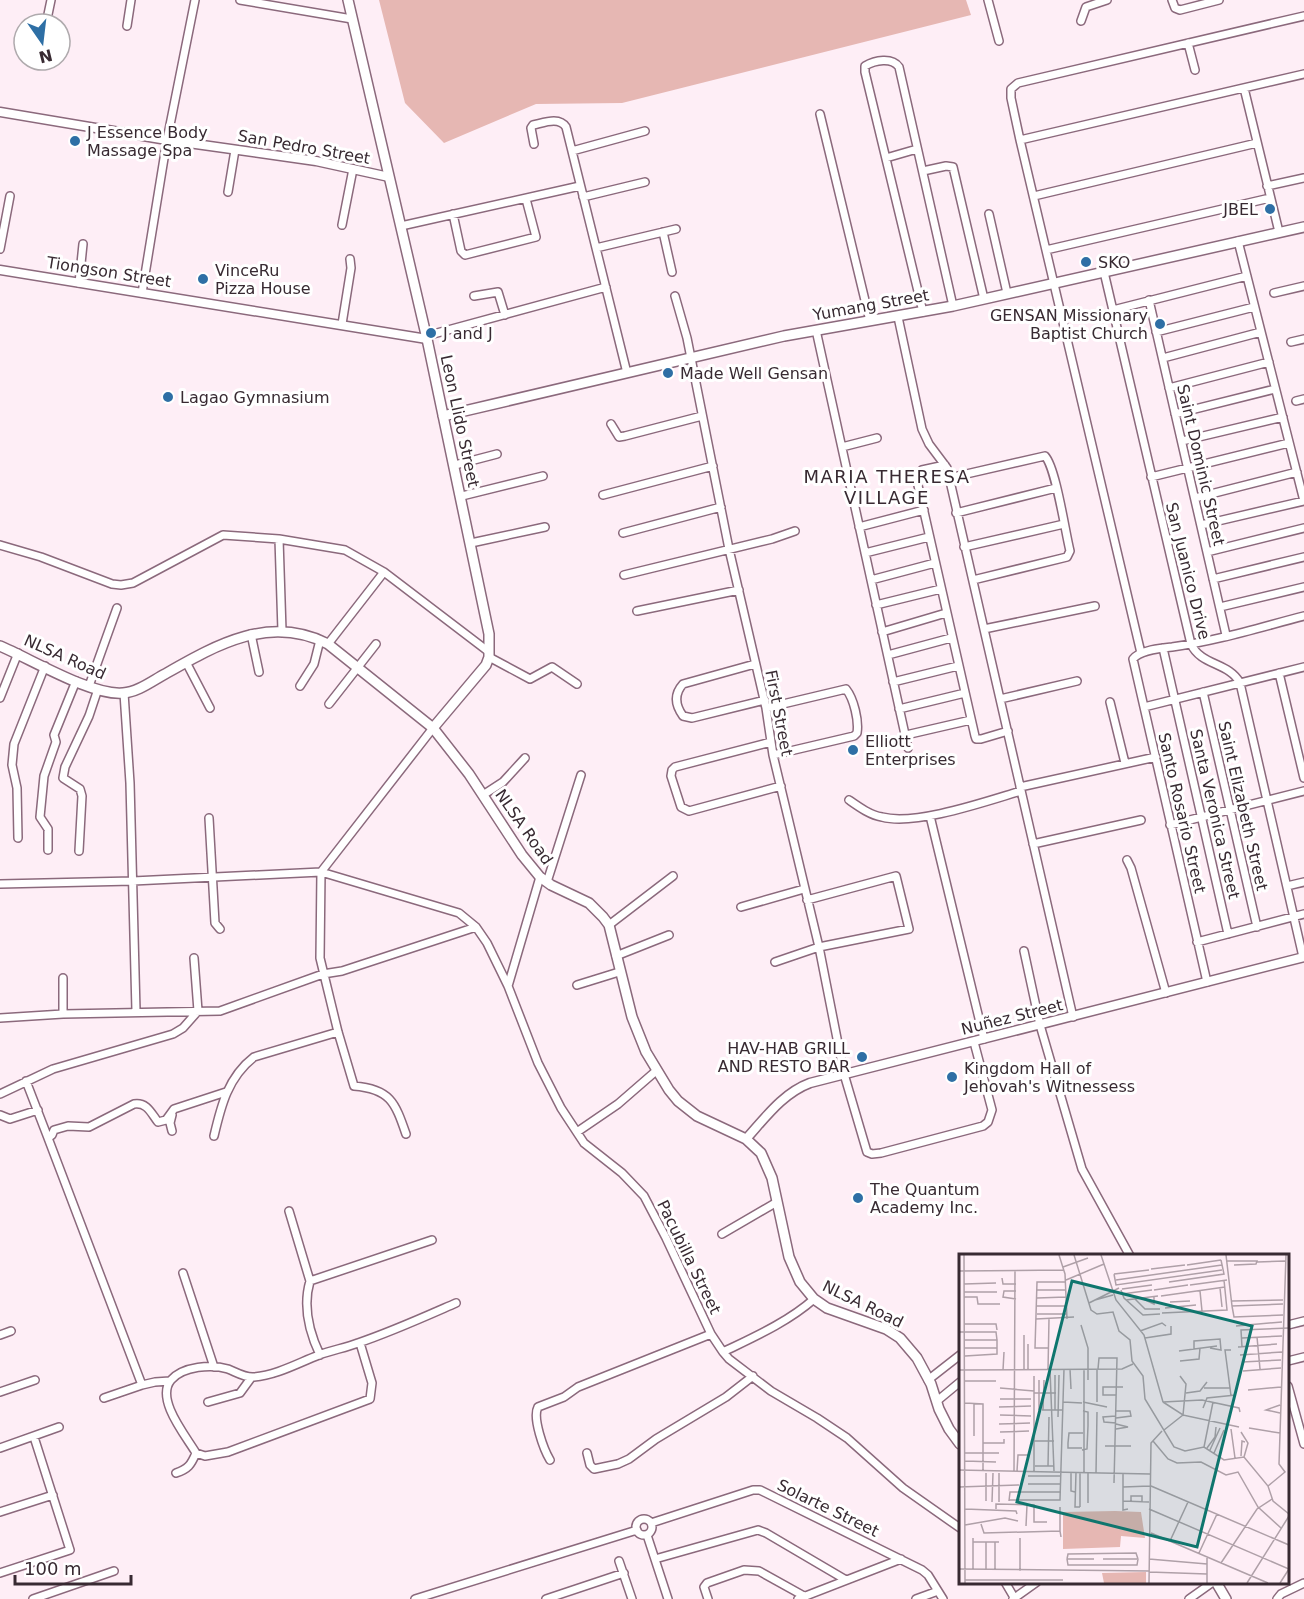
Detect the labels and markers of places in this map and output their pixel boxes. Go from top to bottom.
place label: J Essence Body Massage Spa [86,123,208,160]
marker: J Essence Body Massage Spa [68,134,82,148]
place label: JBEL [1222,200,1258,219]
marker: JBEL [1263,202,1277,216]
place label: SKO [1098,253,1130,272]
marker: SKO [1079,255,1093,269]
place label: VinceRu Pizza House [215,261,311,298]
marker: VinceRu Pizza House [196,272,210,286]
place label: GENSAN Missionary Baptist Church [990,306,1148,343]
marker: GENSAN Missionary Baptist Church [1153,317,1167,331]
place label: J and J [442,324,493,343]
marker: J and J [424,326,438,340]
place label: Made Well Gensan [680,364,828,383]
marker: Made Well Gensan [661,366,675,380]
place label: Lagao Gymnasium [180,388,329,407]
marker: Lagao Gymnasium [161,390,175,404]
place label: Elliott Enterprises [865,732,956,769]
marker: Elliott Enterprises [846,743,860,757]
place label: HAV-HAB GRILL AND RESTO BAR [718,1039,850,1076]
marker: HAV-HAB GRILL AND RESTO BAR [855,1050,869,1064]
place label: Kingdom Hall of Jehovah's Witnessess [963,1059,1135,1096]
marker: Kingdom Hall of Jehovah's Witnessess [945,1070,959,1084]
place label: The Quantum Academy Inc. [869,1180,980,1217]
marker: The Quantum Academy Inc. [851,1191,865,1205]

